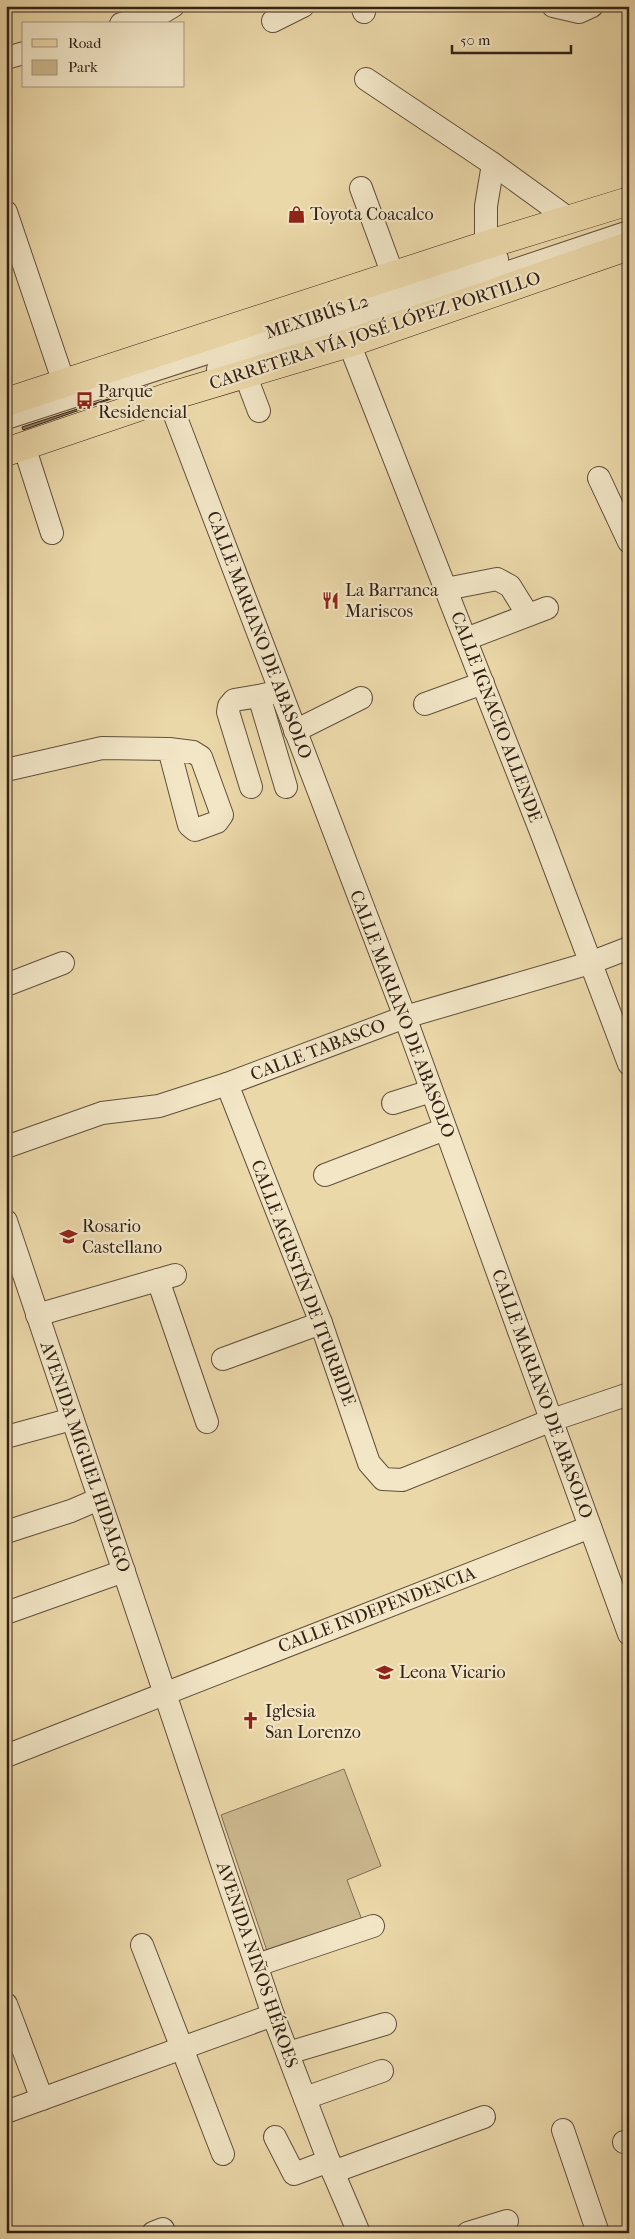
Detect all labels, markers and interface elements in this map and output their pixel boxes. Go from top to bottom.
legend [22,22,185,88]
scale bar [452,22,571,54]
text: 50 m [460,31,491,49]
text: Road [68,34,102,52]
text: Park [68,58,98,76]
shop icon: Toyota Coacalco [286,204,306,224]
place label: Toyota Coacalco [310,204,434,225]
street label: CARRETERA VÍA JOSÉ LÓPEZ PORTILLO [206,265,543,395]
street label: MEXIBÚS L2 [262,289,371,344]
place label: Parque Residencial [98,381,187,423]
bus stop icon: Parque Residencial [74,391,94,411]
street label: CALLE MARIANO DE ABASOLO [202,508,316,762]
place label: La Barranca Mariscos [345,580,439,622]
restaurant icon: La Barranca Mariscos [321,590,341,610]
street label: CALLE IGNACIO ALLENDE [446,609,546,825]
street label: CALLE MARIANO DE ABASOLO [345,887,459,1141]
street label: CALLE TABASCO [248,1015,388,1085]
street label: CALLE AGUSTÍN DE ITURBIDE [246,1157,361,1409]
place label: Rosario Castellano [82,1216,162,1258]
school or university icon: Rosario Castellano [58,1226,78,1246]
street label: CALLE MARIANO DE ABASOLO [487,1267,597,1521]
street label: AVENIDA MIGUEL HIDALGO [35,1338,134,1575]
street label: CALLE INDEPENDENCIA [275,1563,479,1657]
school or university icon: Leona Vicario [375,1662,395,1682]
place label: Leona Vicario [399,1662,506,1683]
place label: Iglesia San Lorenzo [265,1701,361,1743]
church icon: Iglesia San Lorenzo [241,1711,261,1731]
street label: AVENIDA NIÑOS HÉROES [212,1858,303,2071]

